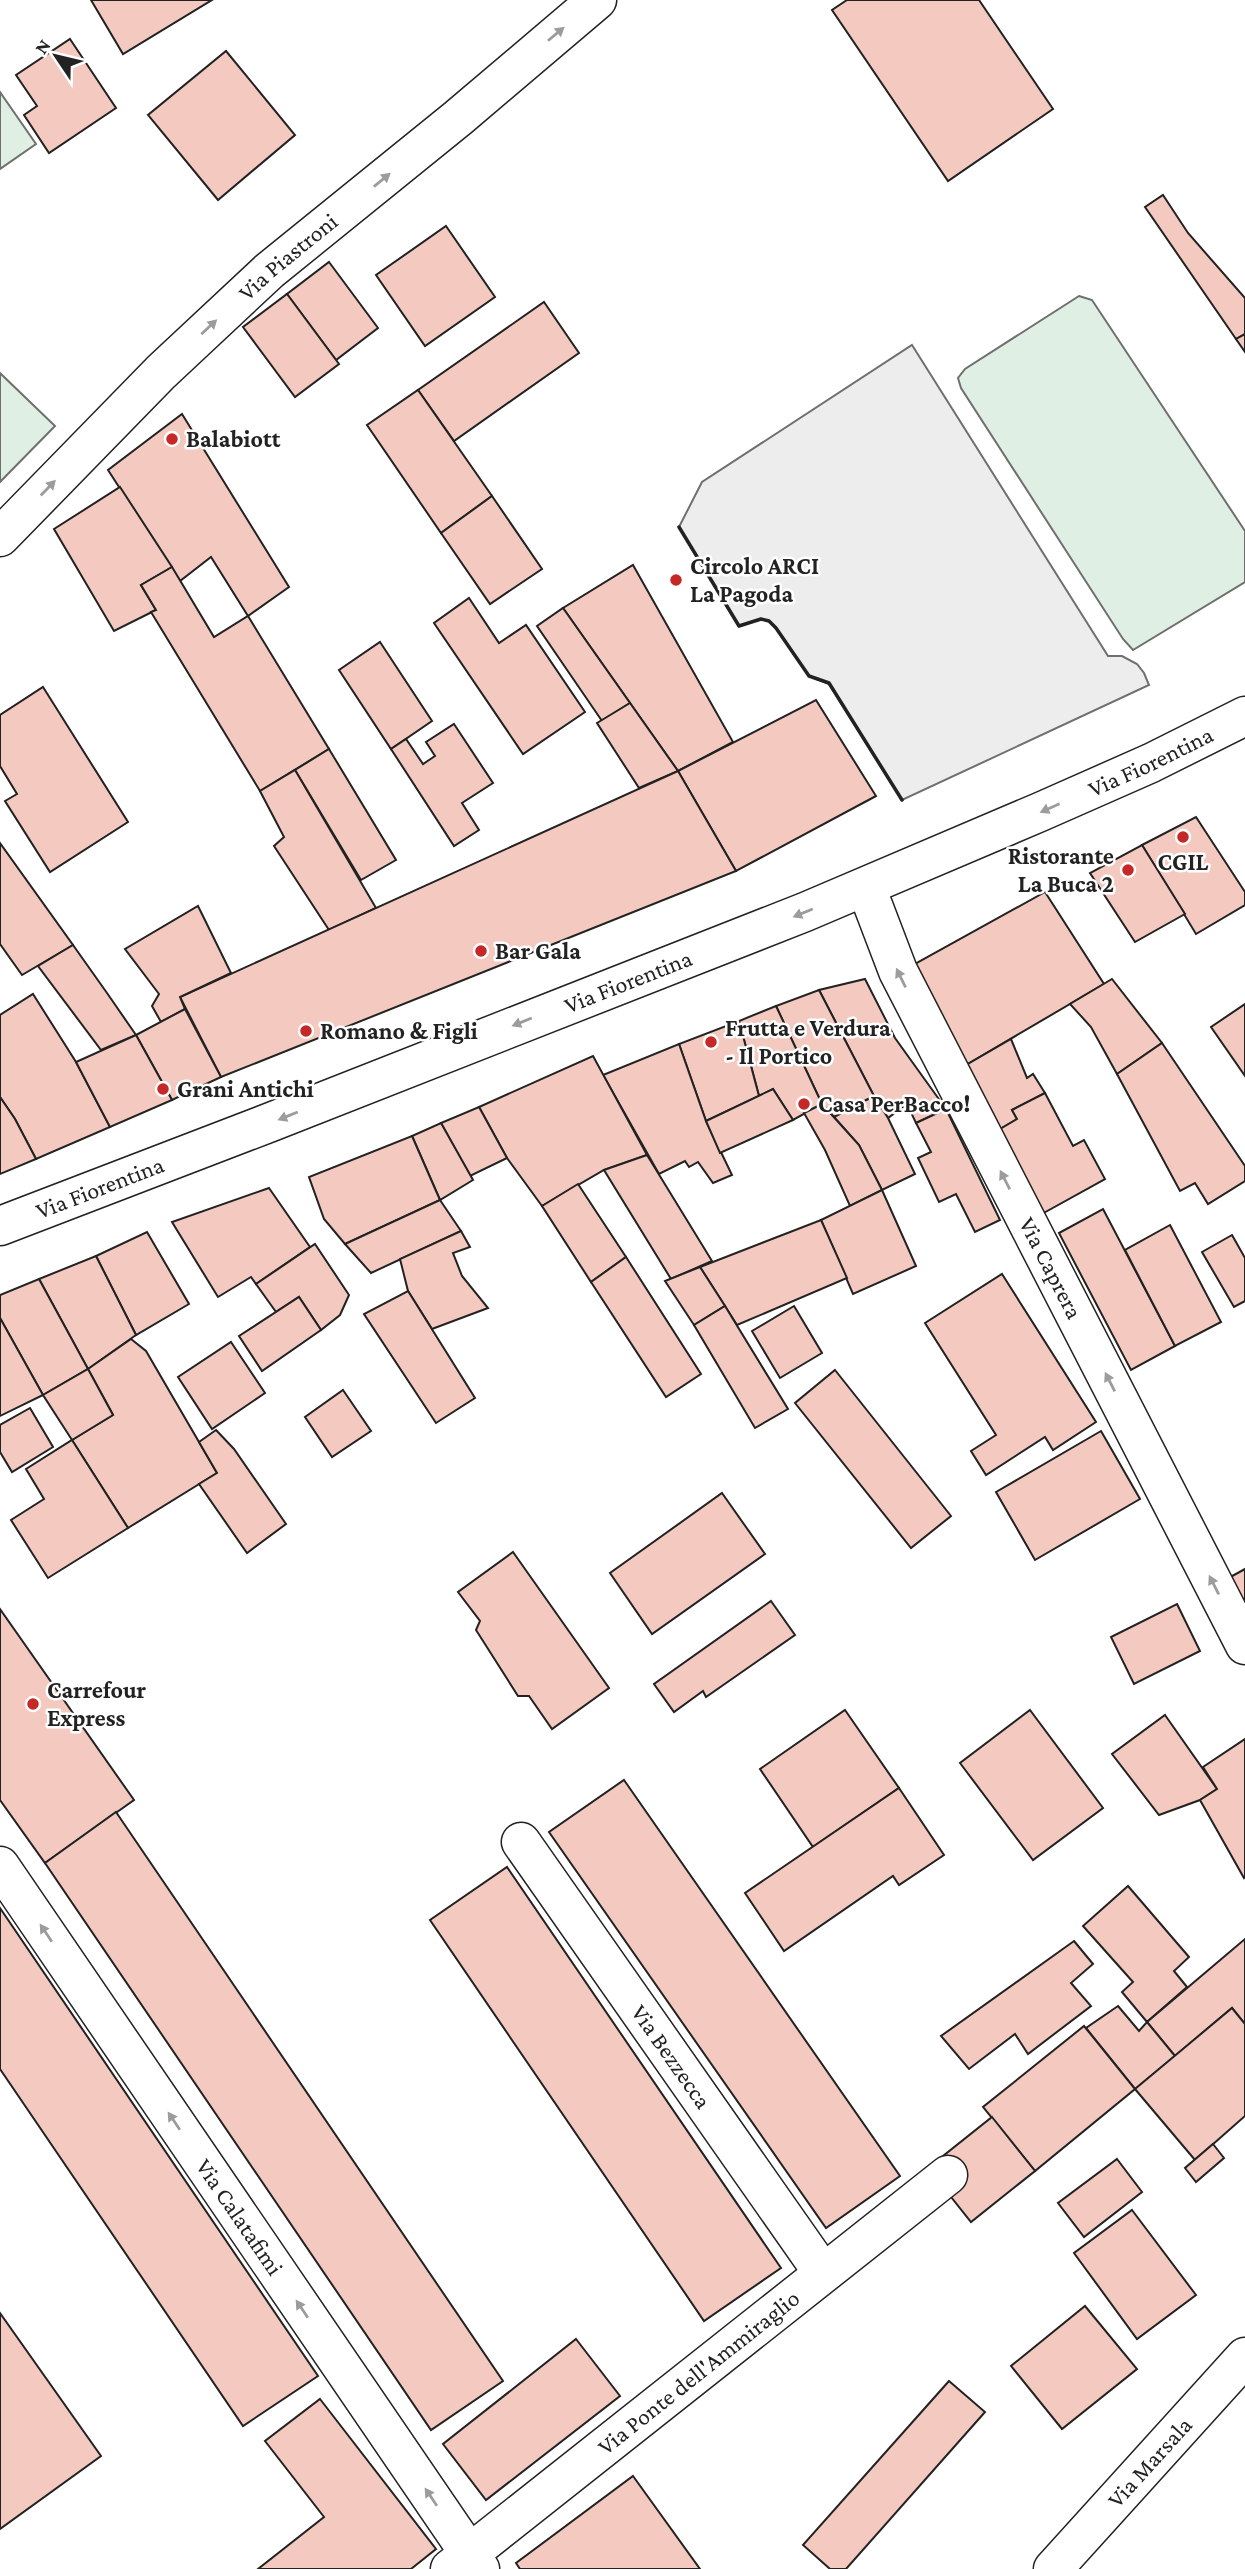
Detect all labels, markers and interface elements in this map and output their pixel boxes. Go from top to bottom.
north arrow [21,21,91,91]
one-way arrow [548,27,565,42]
text: N [30,35,55,58]
one-way arrow [373,173,390,188]
street label: Via Piastroni [232,207,343,306]
one-way arrow [200,319,217,336]
place label: Balabiott [186,425,281,452]
marker: Balabiott [164,431,180,447]
one-way arrow [39,480,55,497]
place label: Circolo ARCI La Pagoda [690,552,819,607]
marker: Circolo ARCI La Pagoda [668,572,684,588]
street label: Via Fiorentina [1084,720,1217,802]
one-way arrow [1040,802,1060,814]
marker: CGIL [1175,829,1191,845]
place label: Ristorante La Buca 2 [1008,842,1114,897]
place label: CGIL [1158,848,1208,875]
marker: Ristorante La Buca 2 [1120,862,1136,878]
one-way arrow [792,907,813,918]
place label: Bar Gala [495,937,581,964]
marker: Bar Gala [473,943,489,959]
street label: Via Fiorentina [560,944,696,1018]
one-way arrow [896,968,907,988]
place label: Frutta e Verdura - Il Portico [725,1014,891,1069]
place label: Romano & Figli [320,1017,478,1044]
one-way arrow [512,1017,533,1028]
marker: Romano & Figli [298,1023,314,1039]
marker: Frutta e Verdura - Il Portico [703,1034,719,1050]
place label: Grani Antichi [177,1075,314,1102]
marker: Grani Antichi [155,1081,171,1097]
place label: Casa PerBacco! [818,1090,970,1117]
marker: Casa PerBacco! [796,1096,812,1112]
one-way arrow [278,1110,299,1121]
street label: Via Fiorentina [32,1150,167,1224]
one-way arrow [1000,1170,1011,1190]
street label: Via Caprera [1014,1212,1089,1323]
one-way arrow [1104,1372,1115,1392]
one-way arrow [1208,1574,1220,1594]
place label: Carrefour Express [47,1676,147,1731]
marker: Carrefour Express [25,1696,41,1712]
one-way arrow [39,1924,53,1942]
street label: Via Bezzecca [626,1999,717,2113]
one-way arrow [167,2112,181,2130]
street label: Via Calatafimi [191,2153,289,2280]
street label: Via Ponte dell'Ammiraglio [592,2284,804,2460]
one-way arrow [296,2299,309,2319]
street label: Via Marsala [1102,2411,1197,2513]
one-way arrow [424,2488,438,2506]

